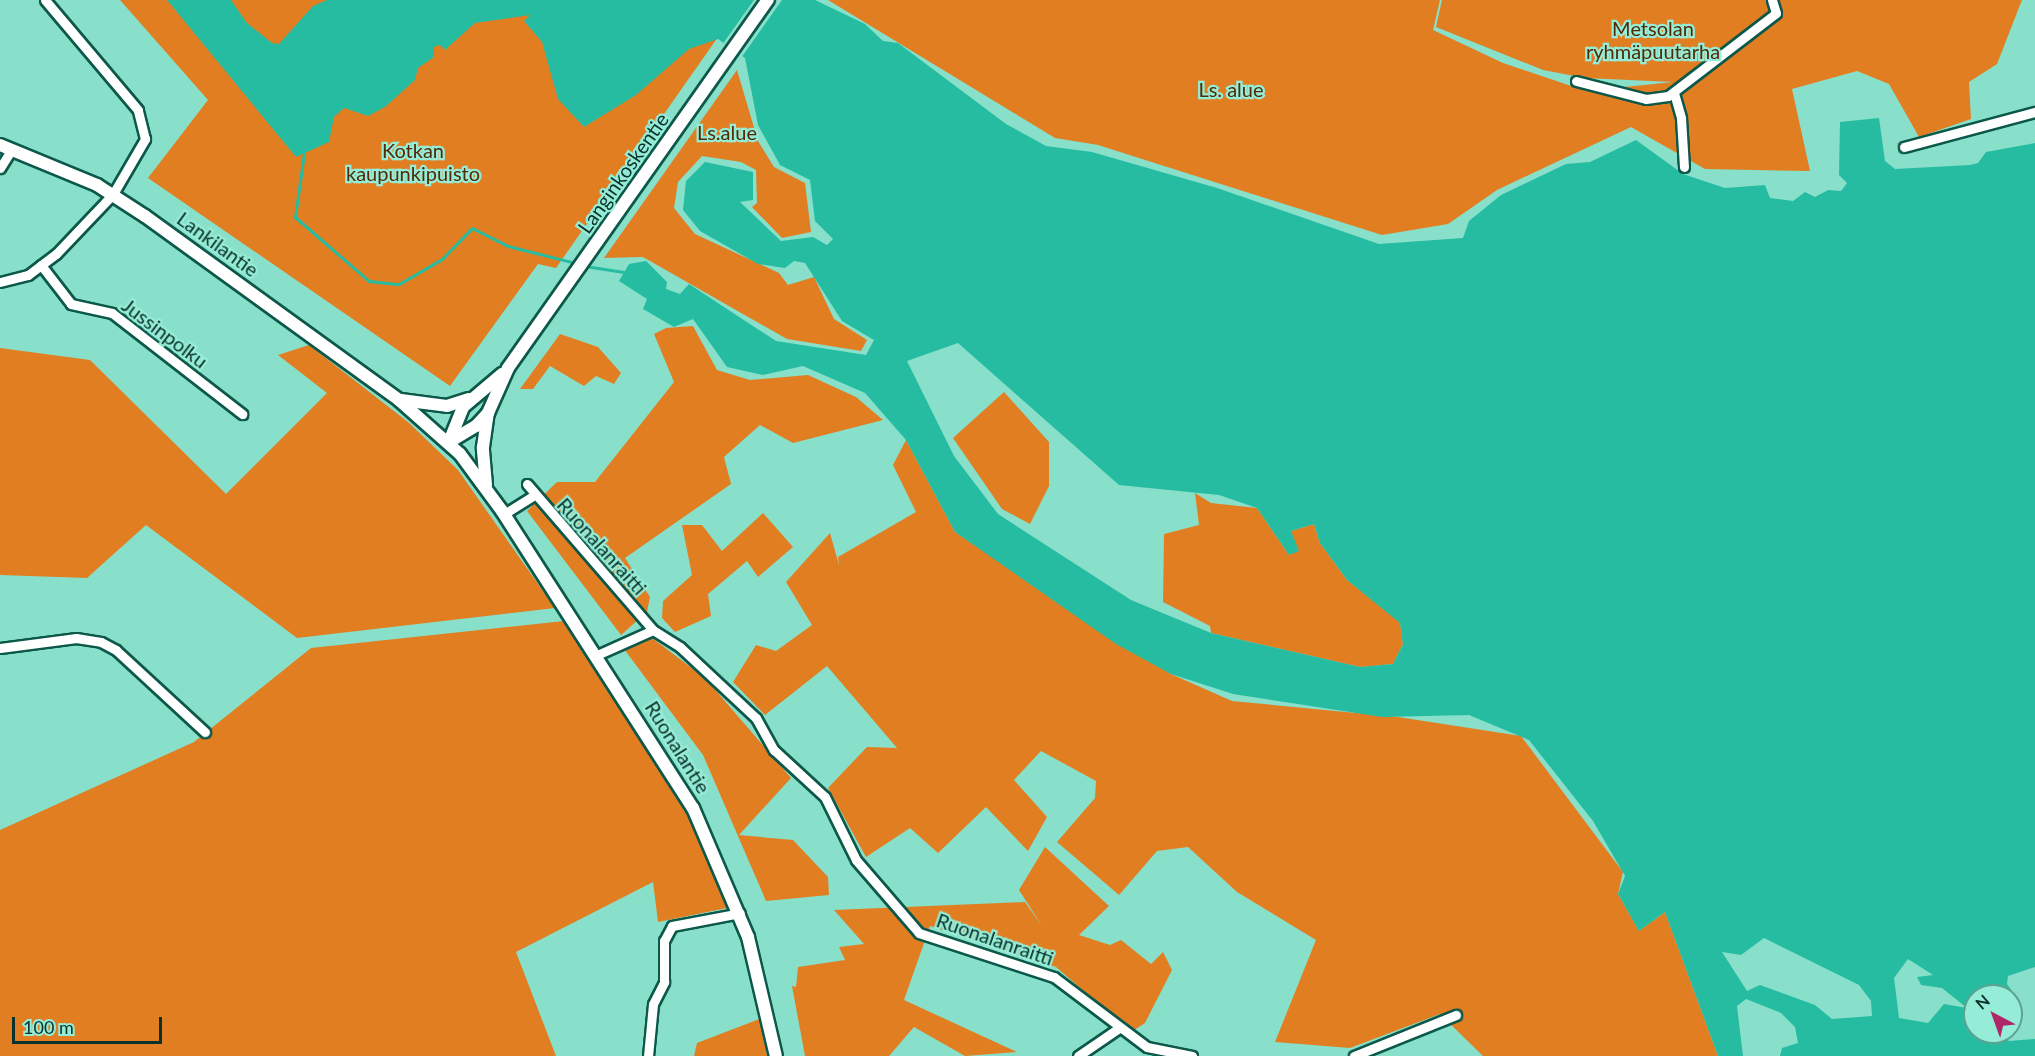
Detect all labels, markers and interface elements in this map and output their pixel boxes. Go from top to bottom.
park label: Metsolan ryhmäpuutarha [1586,17,1720,64]
park label: Ls. alue [1198,77,1264,101]
street label: Langinkoskentie [573,108,673,238]
park label: Ls.alue [697,120,757,144]
park label: Kotkan kaupunkipuisto [346,139,480,186]
street label: Lankilantie [173,206,263,282]
street label: Jussinpolku [117,293,213,373]
street label: Ruonalanraitti [552,493,652,599]
street label: Ruonalantie [640,696,716,798]
street label: Ruonalanraitti [933,908,1057,970]
north arrow [1963,984,2023,1044]
text: N [1971,990,1993,1013]
scale bar [15,1005,165,1043]
text: 100 m [23,1016,74,1038]

